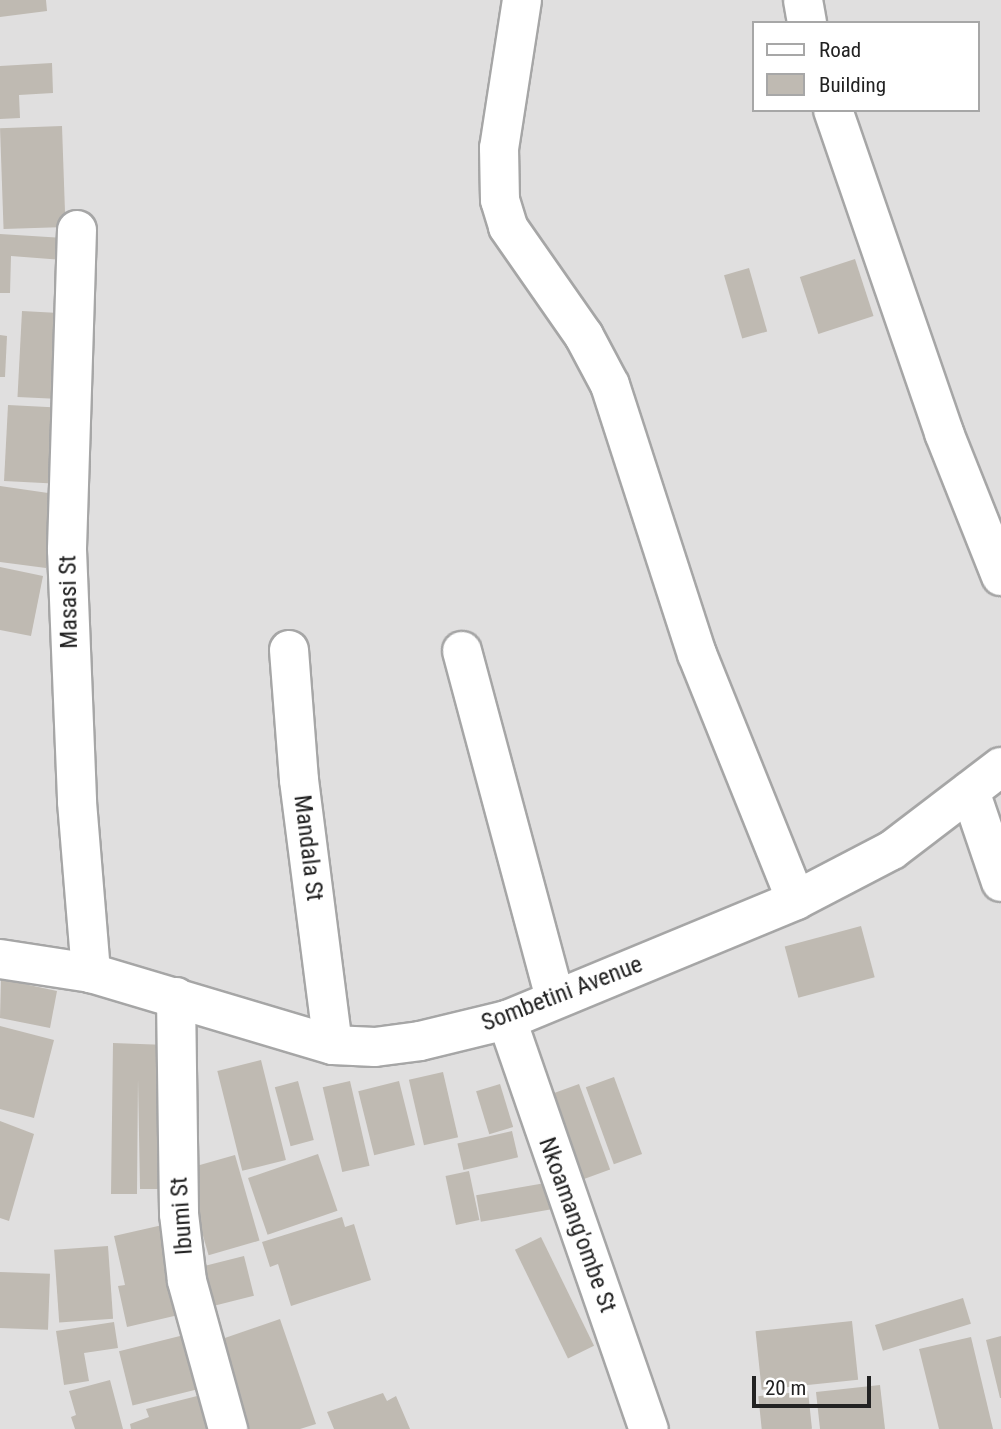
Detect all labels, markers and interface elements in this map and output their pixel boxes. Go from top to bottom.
legend [752,21,980,112]
text: Road [819,38,861,62]
text: Building [819,73,886,97]
street label: Masasi St [54,555,84,649]
street label: Mandala St [287,793,329,903]
street label: Sombetini Avenue [477,950,647,1038]
street label: Nkoamang'ombe St [532,1134,622,1316]
street label: Ibumi St [165,1176,199,1256]
scale bar [756,1362,875,1406]
text: 20 m [765,1376,806,1400]

